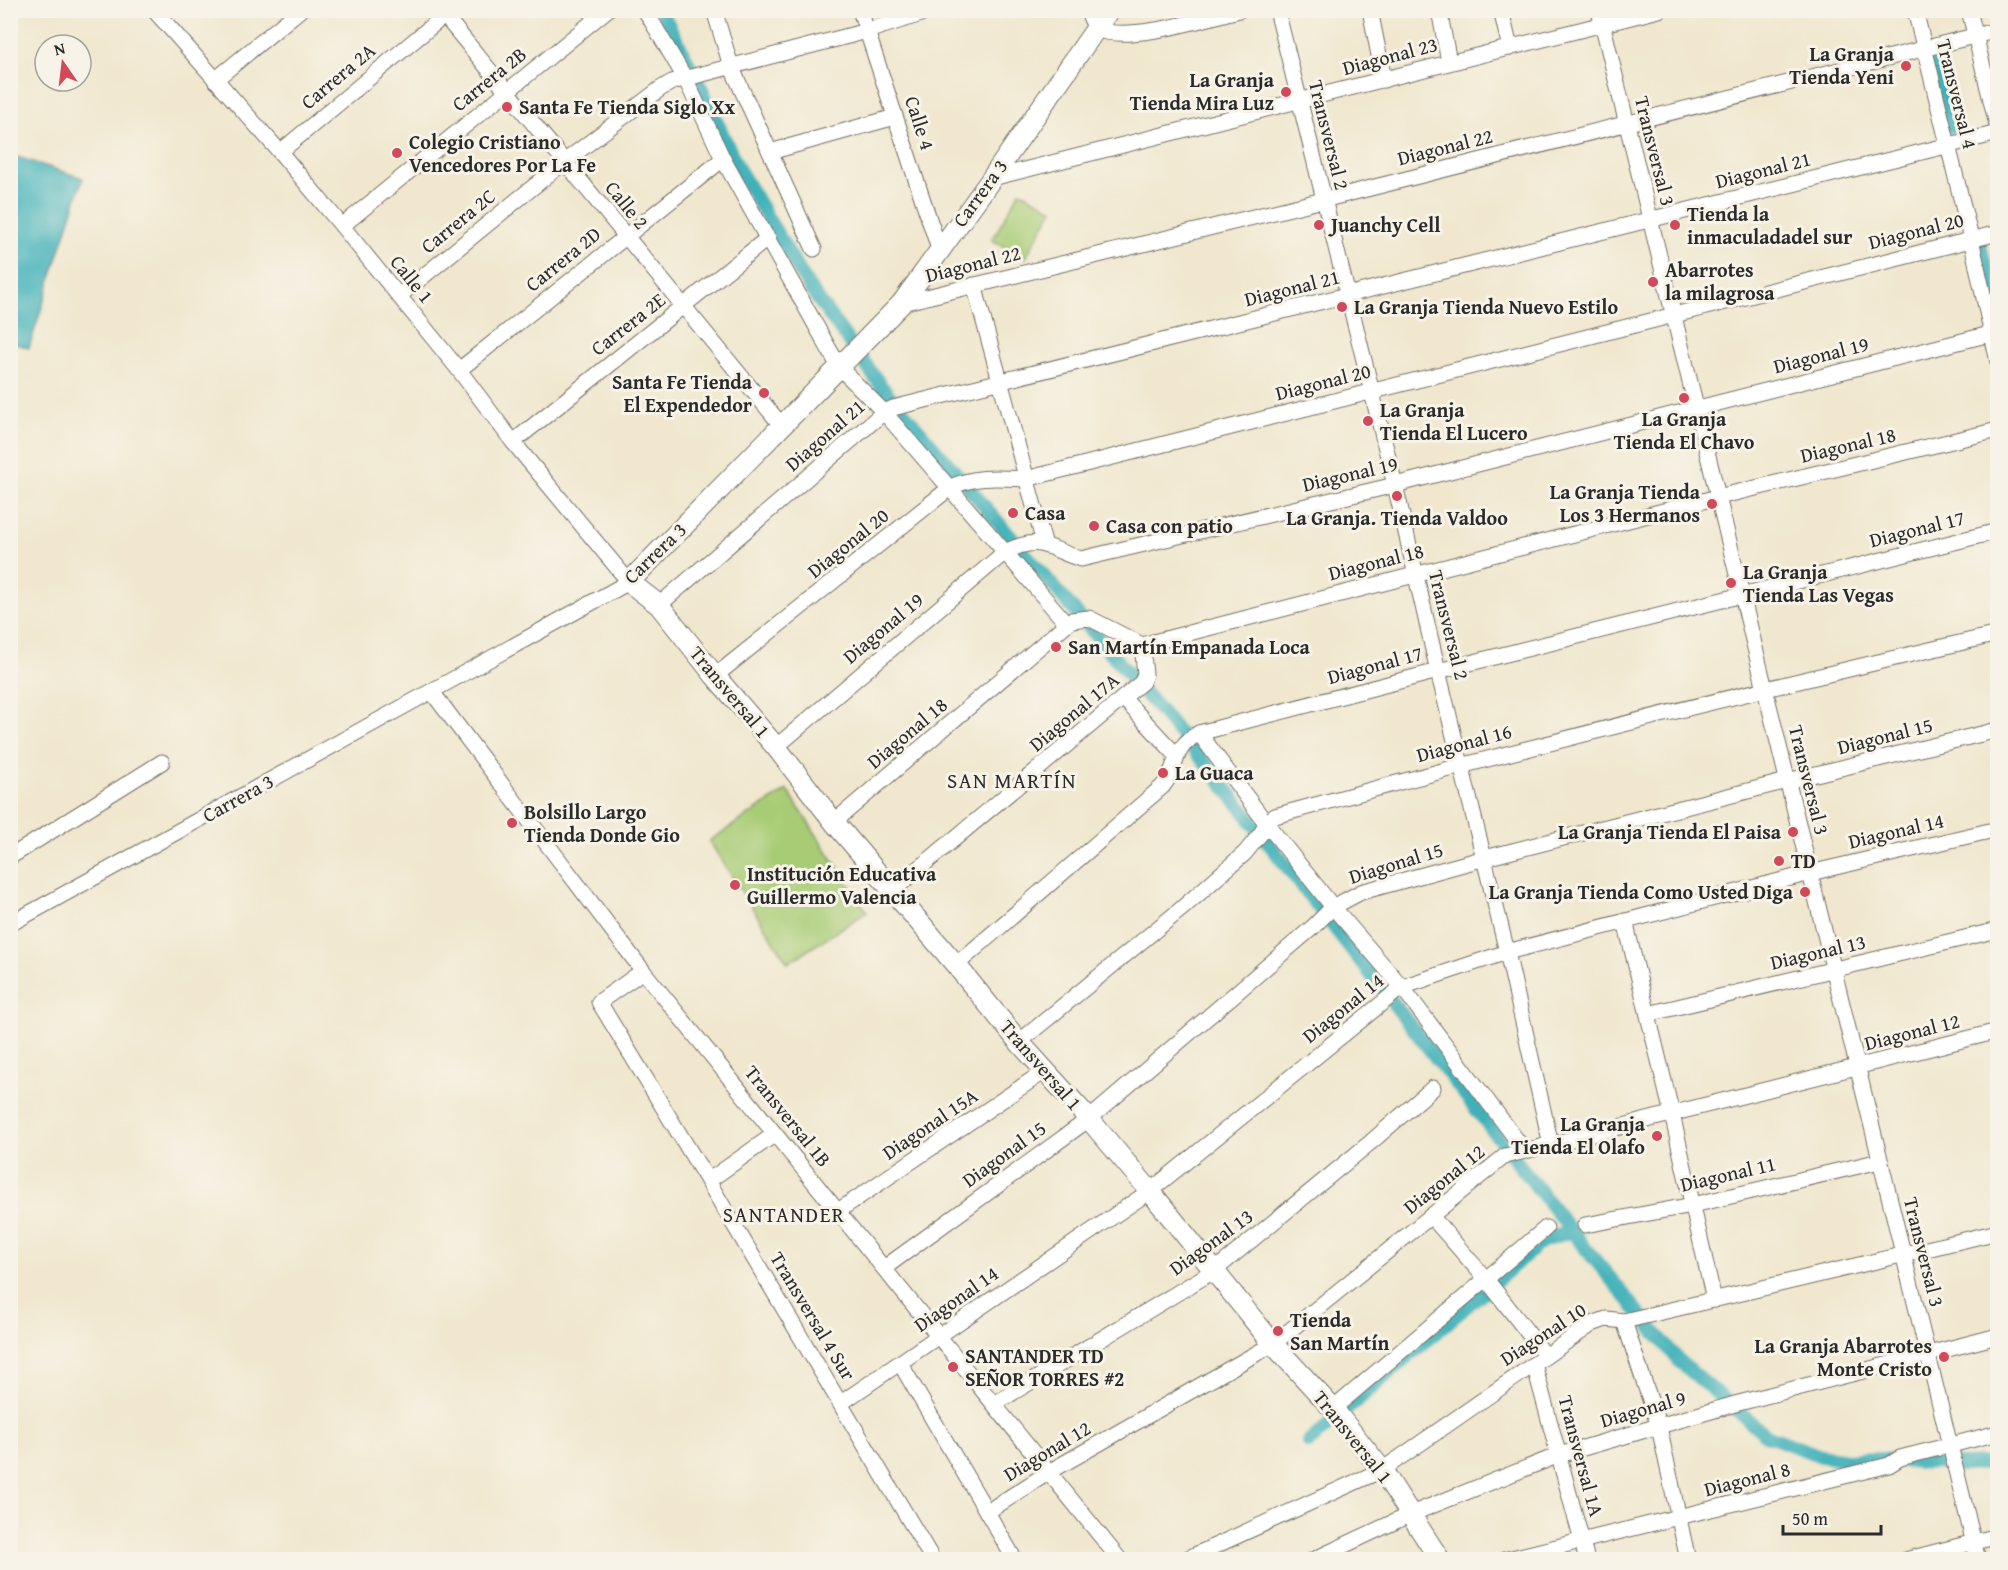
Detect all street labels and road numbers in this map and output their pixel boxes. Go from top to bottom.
street label: Diagonal 23 [1339,29,1441,82]
street label: Carrera 2A [294,36,381,116]
street label: Transversal 4 [1930,36,1985,152]
street label: Carrera 2B [445,39,532,118]
street label: Transversal 2 [1302,77,1357,193]
street label: Calle 4 [898,92,943,153]
street label: Transversal 3 [1628,93,1683,209]
street label: Diagonal 22 [1394,121,1496,172]
street label: Diagonal 21 [1712,144,1814,195]
street label: Carrera 3 [945,153,1014,233]
street label: Calle 2 [599,174,656,235]
street label: Carrera 2C [414,181,501,260]
street label: Diagonal 20 [1865,205,1967,256]
street label: Carrera 2D [519,219,607,298]
street label: Diagonal 22 [922,238,1024,289]
street label: Calle 1 [384,248,441,309]
street label: Diagonal 21 [1241,262,1343,313]
street label: Carrera 2E [584,285,671,362]
street label: Diagonal 19 [1770,329,1872,380]
street label: Diagonal 20 [1272,356,1374,407]
street label: Diagonal 21 [778,392,871,477]
street label: Diagonal 18 [1797,419,1899,470]
street label: Diagonal 19 [1299,448,1401,499]
street label: Diagonal 20 [801,501,895,585]
street label: Diagonal 17 [1866,503,1968,554]
street label: Carrera 3 [617,515,693,590]
street label: Diagonal 18 [1325,536,1427,587]
street label: Transversal 2 [1422,567,1477,683]
street label: Diagonal 19 [836,585,929,670]
street label: Diagonal 17 [1324,638,1426,691]
street label: Transversal 1 [683,639,777,744]
street label: Diagonal 17A [1022,665,1125,758]
street label: Diagonal 18 [860,690,953,775]
street label: Diagonal 15 [1834,710,1936,761]
street label: Diagonal 16 [1413,716,1515,769]
street label: Transversal 3 [1782,722,1837,838]
street label: Carrera 3 [197,766,279,829]
street label: Diagonal 14 [1845,805,1947,856]
street label: Diagonal 15 [1345,834,1447,891]
street label: Diagonal 13 [1767,926,1869,977]
street label: Diagonal 14 [1296,966,1390,1050]
street label: Diagonal 12 [1861,1006,1963,1057]
street label: Transversal 1 [994,1013,1089,1116]
street label: Transversal 1B [738,1059,838,1173]
street label: Diagonal 15A [876,1081,983,1166]
street label: Diagonal 15 [956,1113,1052,1194]
street label: Diagonal 12 [1397,1137,1491,1221]
street label: Diagonal 11 [1677,1148,1779,1199]
street label: Transversal 3 [1897,1194,1952,1310]
street label: Diagonal 13 [1163,1201,1259,1282]
street label: Transversal 4 Sur [764,1246,863,1385]
street label: Diagonal 14 [908,1259,1004,1338]
street label: Diagonal 10 [1494,1295,1591,1372]
street label: Diagonal 9 [1597,1382,1689,1435]
street label: Transversal 1 [1307,1384,1400,1489]
street label: Transversal 1A [1551,1392,1612,1520]
street label: Diagonal 12 [998,1413,1096,1488]
street label: Diagonal 8 [1701,1454,1793,1503]

